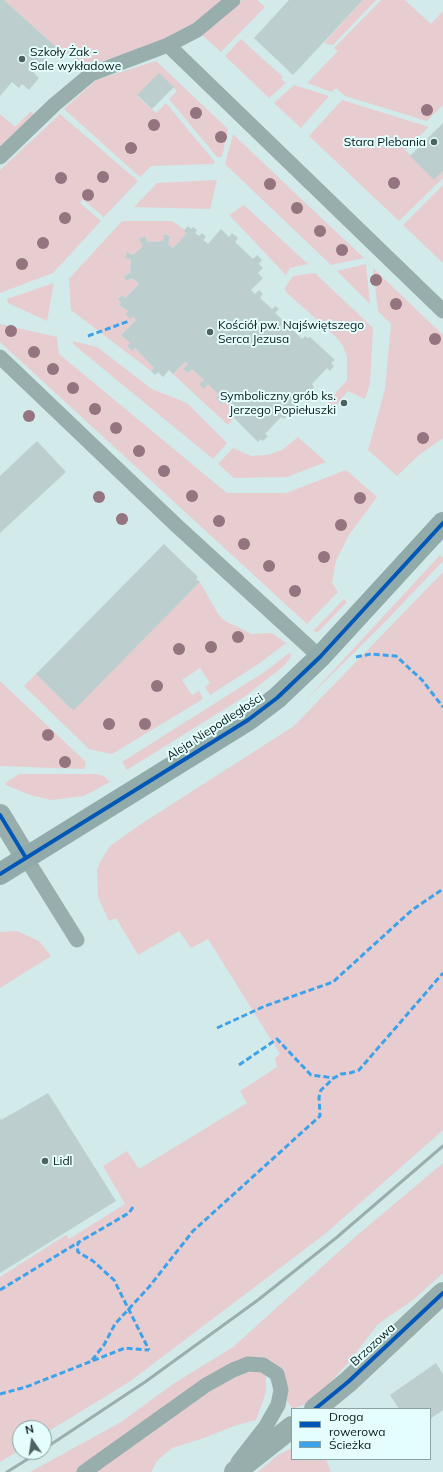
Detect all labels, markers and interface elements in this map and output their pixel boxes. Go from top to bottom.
place label: Szkoły Żak - Sale wykładowe [30,45,121,73]
marker: Szkoły Żak - Sale wykładowe [17,54,27,64]
place label: Stara Plebania [344,135,426,149]
marker: Stara Plebania [429,137,439,147]
place label: Kościół pw. Najświętszego Serca Jezusa [218,318,364,346]
marker: Kościół pw. Najświętszego Serca Jezusa [205,327,215,337]
place label: Symboliczny grób ks. Jerzego Popiełuszki [220,389,336,417]
marker: Symboliczny grób ks. Jerzego Popiełuszki [339,398,349,408]
street label: Aleja Niepodległości [164,690,266,764]
place label: Lidl [53,1154,72,1168]
marker: Lidl [40,1156,50,1166]
street label: Brzozowa [348,1321,398,1369]
legend [291,1408,431,1460]
text: Droga rowerowa [329,1409,385,1439]
north arrow [12,1420,52,1460]
text: N [24,1422,35,1437]
text: Ścieżka [329,1437,371,1452]

